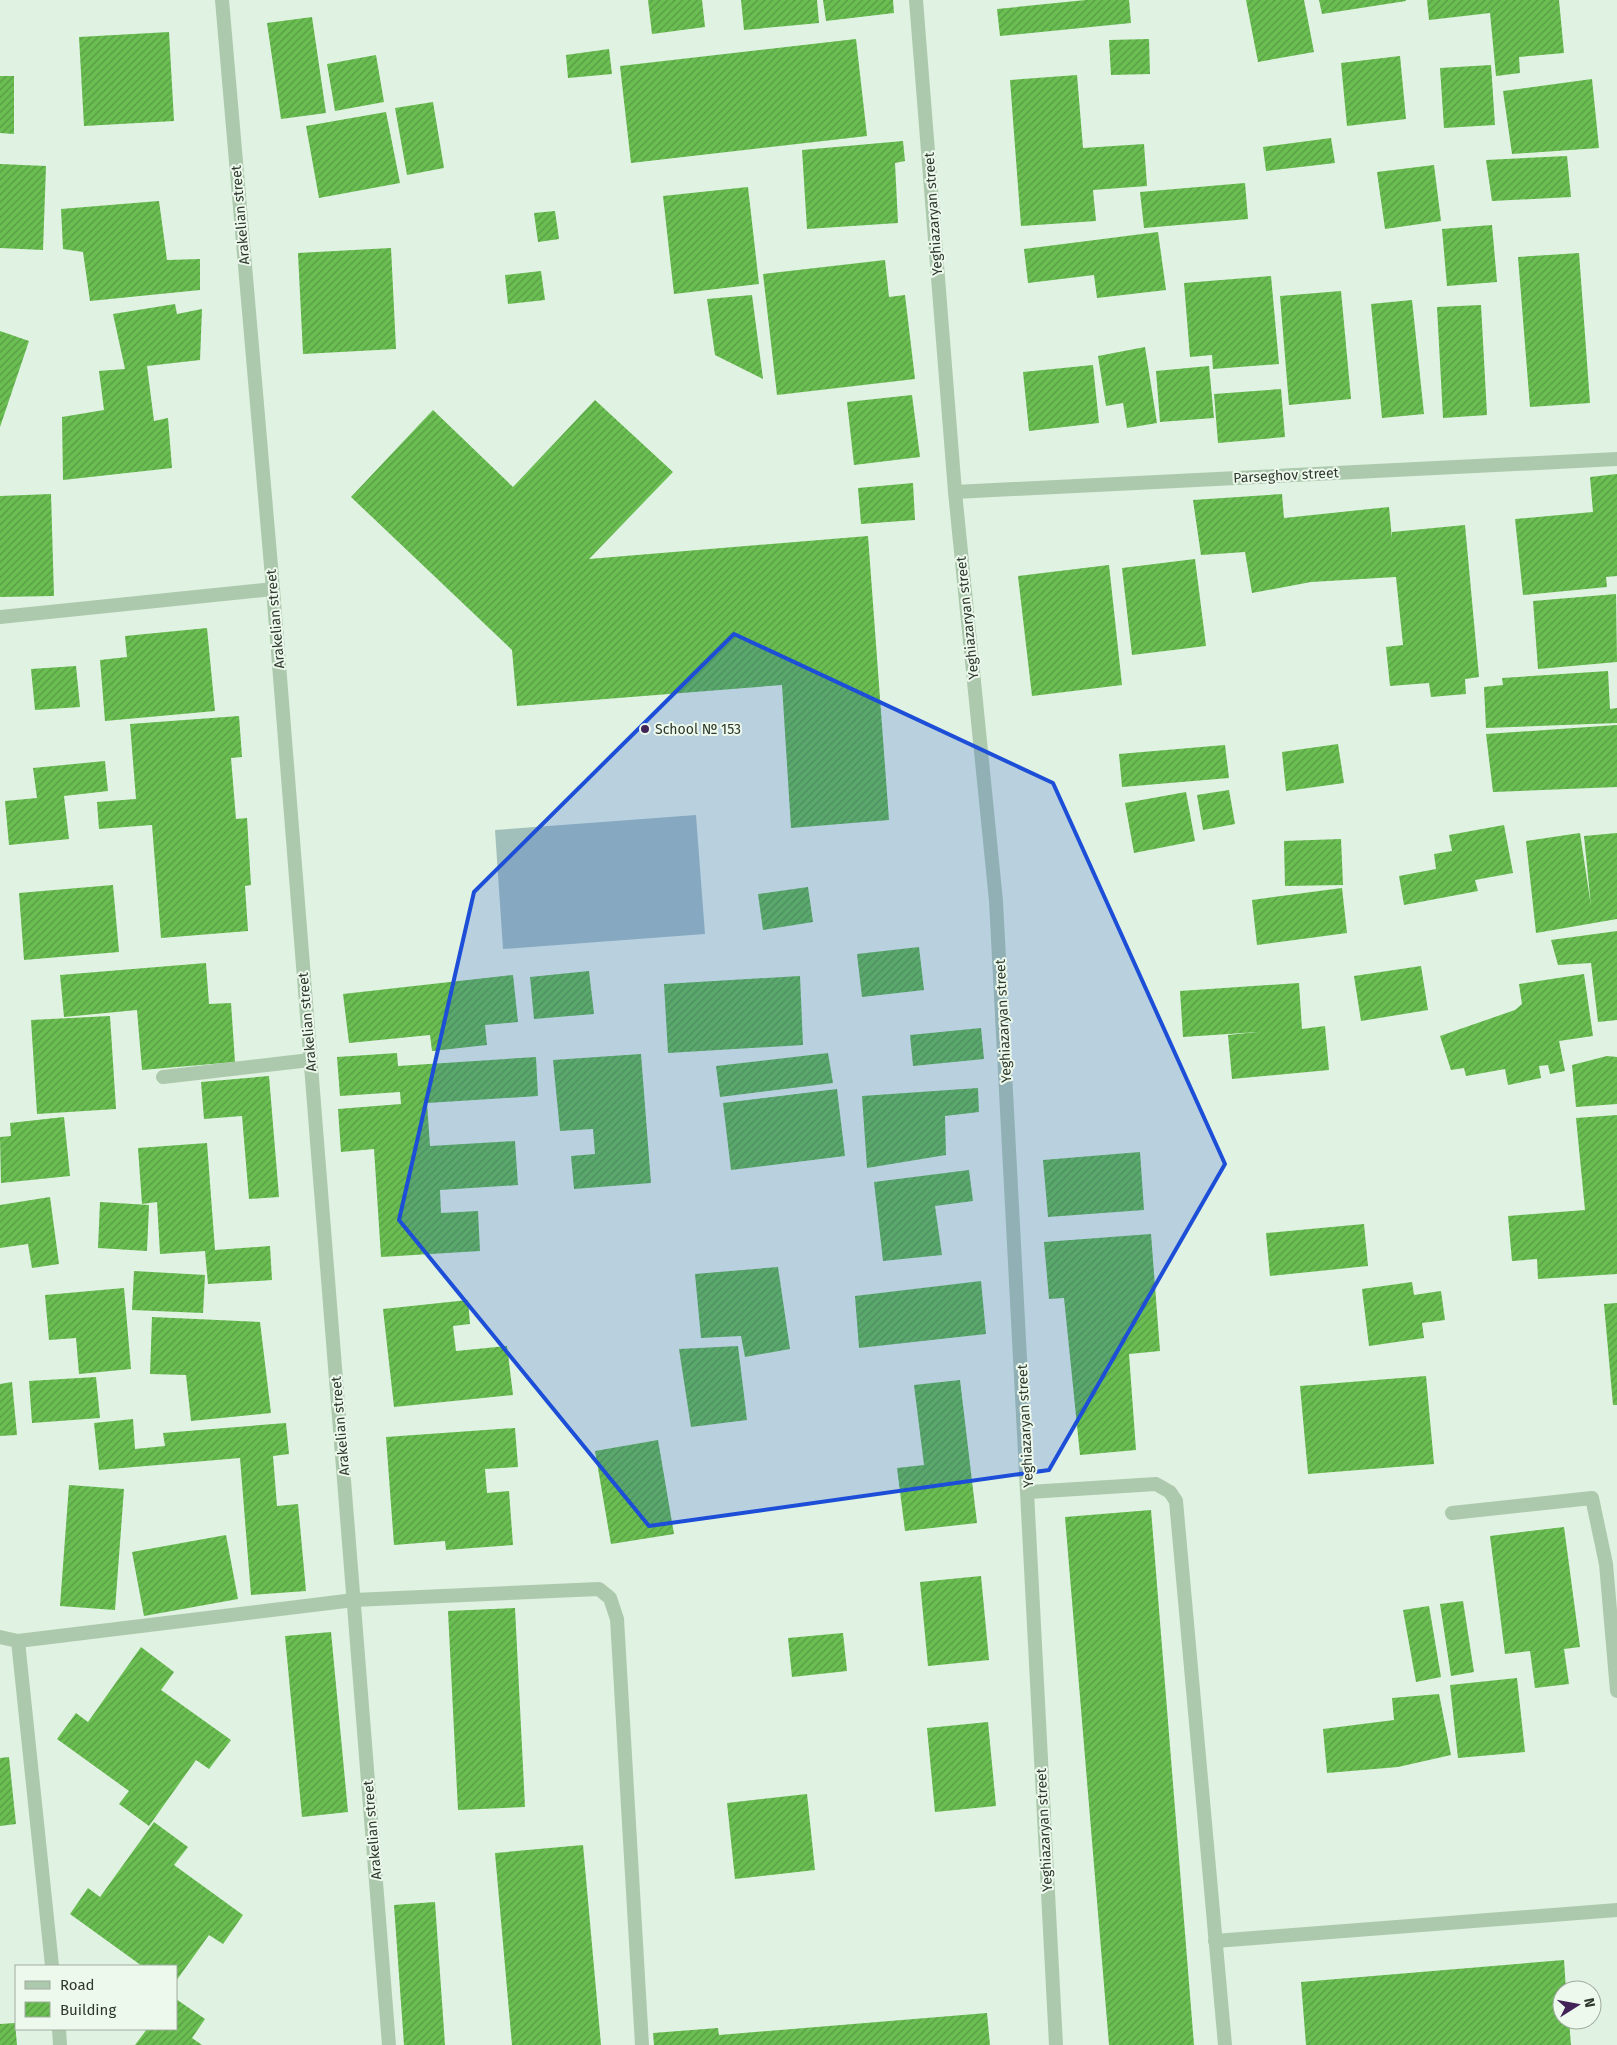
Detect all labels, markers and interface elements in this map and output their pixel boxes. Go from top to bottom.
street label: Yeghiazaryan street [921,151,946,276]
street label: Arakelian street [228,164,253,265]
street label: Parseghov street [1233,464,1340,487]
street label: Yeghiazaryan street [952,555,982,680]
street label: Arakelian street [263,568,288,669]
place label: School № 153 [655,721,741,738]
marker: School № 153 [639,723,651,735]
street label: Yeghiazaryan street [992,958,1015,1083]
street label: Arakelian street [295,971,320,1072]
street label: Yeghiazaryan street [1014,1363,1037,1488]
street label: Arakelian street [328,1375,353,1476]
street label: Yeghiazaryan street [1033,1767,1056,1892]
street label: Arakelian street [360,1779,385,1880]
legend [15,1965,178,2030]
text: Road [60,1976,95,1994]
north arrow [1552,1980,1602,2030]
text: N [1580,1996,1599,2009]
text: Building [60,2001,116,2019]

